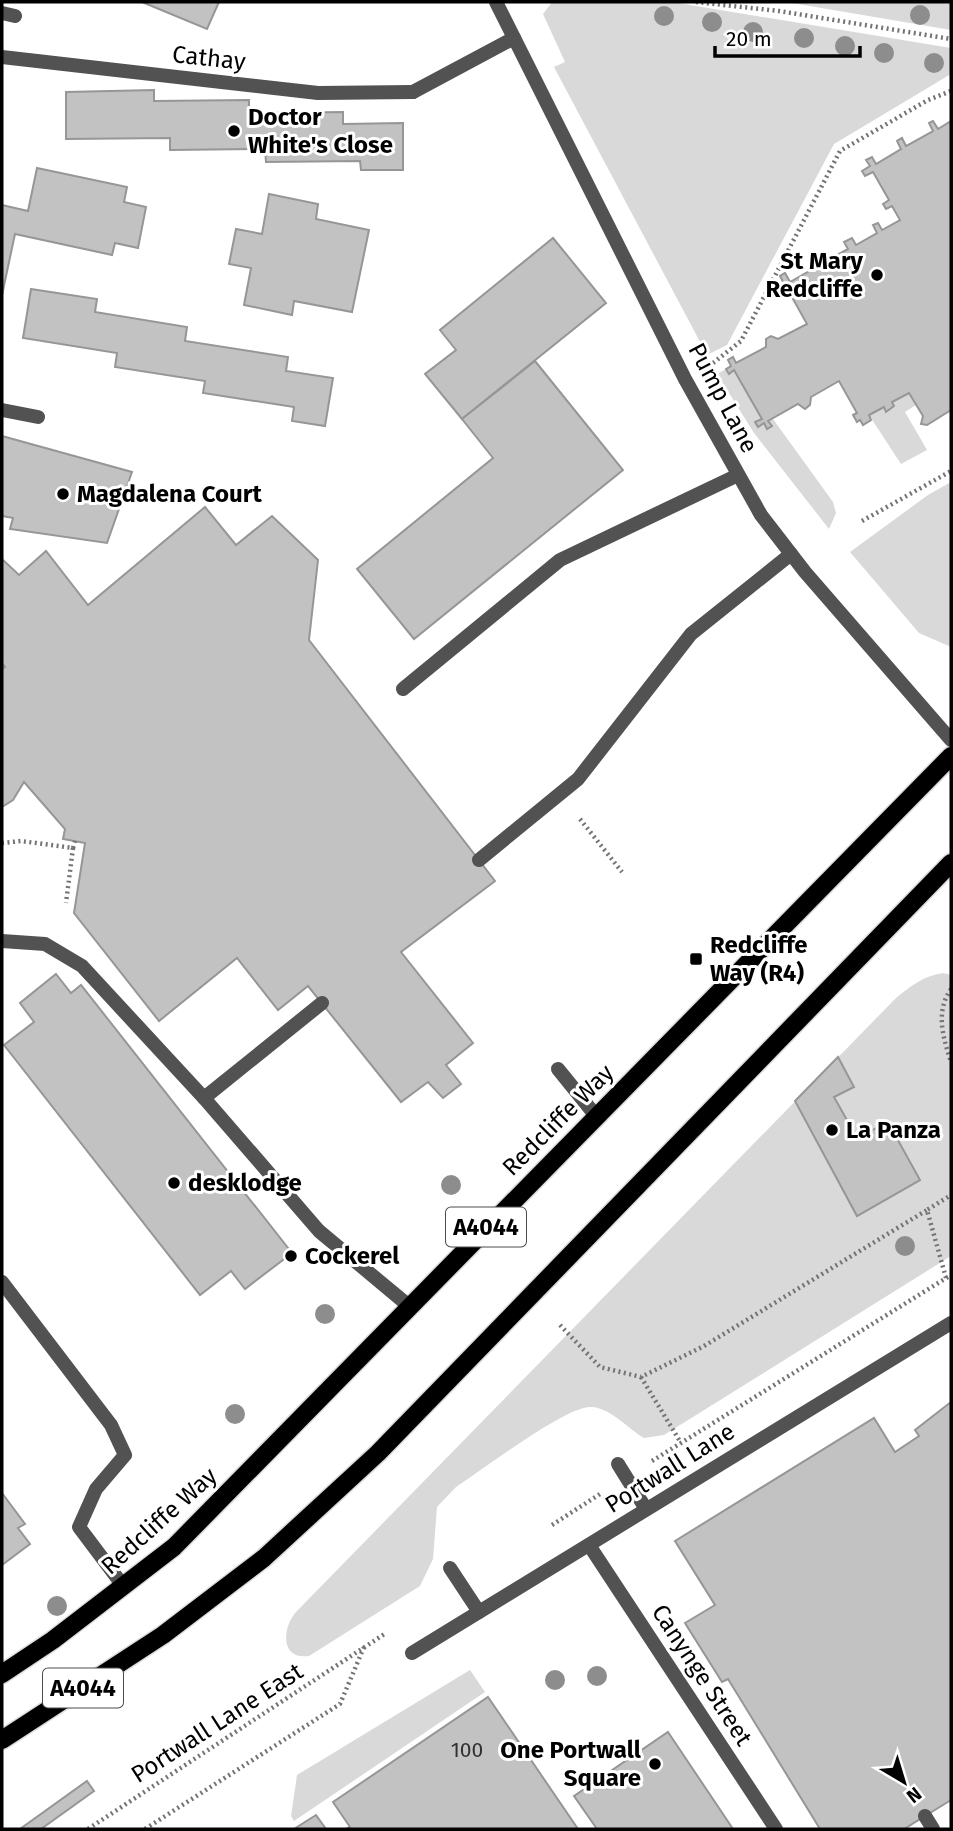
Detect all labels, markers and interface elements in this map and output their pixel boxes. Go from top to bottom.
scale bar [715,14,860,58]
text: 20 m [726,26,772,52]
street label: Cathay [171,40,247,76]
place label: Doctor White's Close [248,103,393,159]
marker: Doctor White's Close [226,123,242,139]
place label: St Mary Redcliffe [765,247,864,303]
marker: St Mary Redcliffe [869,267,885,283]
street label: Pump Lane [682,338,764,458]
place label: Magdalena Court [77,480,262,508]
marker: Magdalena Court [55,486,71,502]
place label: Redcliffe Way (R4) [710,931,808,987]
marker: Redcliffe Way (R4) [688,951,704,967]
street label: Redcliffe Way [497,1058,620,1181]
place label: La Panza [846,1116,941,1144]
marker: La Panza [824,1122,840,1138]
place label: desklodge [188,1169,302,1197]
marker: desklodge [166,1175,182,1191]
road number: A4044 [446,1208,526,1246]
place label: Cockerel [305,1242,400,1270]
marker: Cockerel [283,1248,299,1264]
street label: Portwall Lane [600,1417,740,1519]
street label: Redcliffe Way [95,1462,223,1580]
street label: Canynge Street [646,1599,758,1751]
street label: Portwall Lane East [126,1657,308,1789]
road number: A4044 [43,1668,123,1708]
place label: One Portwall Square [500,1736,642,1792]
house number: 100 [451,1737,483,1763]
north arrow [869,1747,939,1817]
marker: One Portwall Square [647,1756,663,1772]
text: N [902,1782,926,1808]

